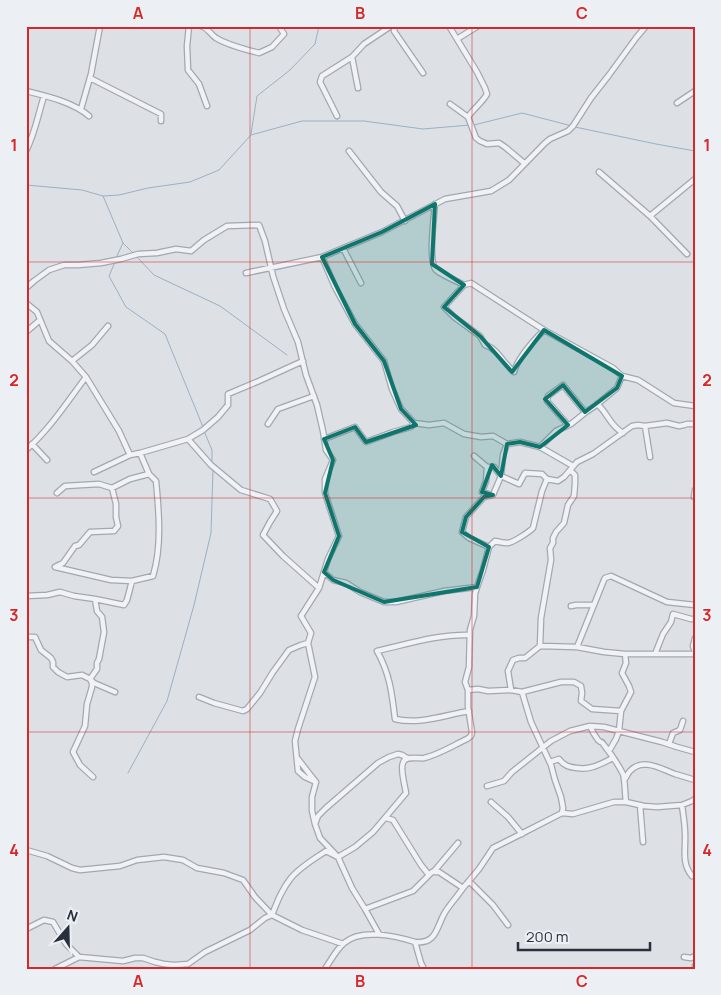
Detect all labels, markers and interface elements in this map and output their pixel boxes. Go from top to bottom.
text: A [133,2,144,24]
text: B [355,2,365,24]
text: C [576,2,588,24]
text: 1 [10,134,18,156]
text: 1 [703,134,711,156]
text: 2 [9,369,19,391]
text: 2 [702,369,712,391]
text: 3 [9,604,19,626]
text: 3 [702,604,712,626]
text: 4 [9,839,19,861]
text: 4 [702,839,712,861]
north arrow [42,902,92,952]
text: N [65,905,81,926]
scale bar [518,920,651,952]
text: 200 m [526,926,569,947]
text: A [133,970,144,992]
text: B [355,970,365,992]
text: C [576,970,588,992]

